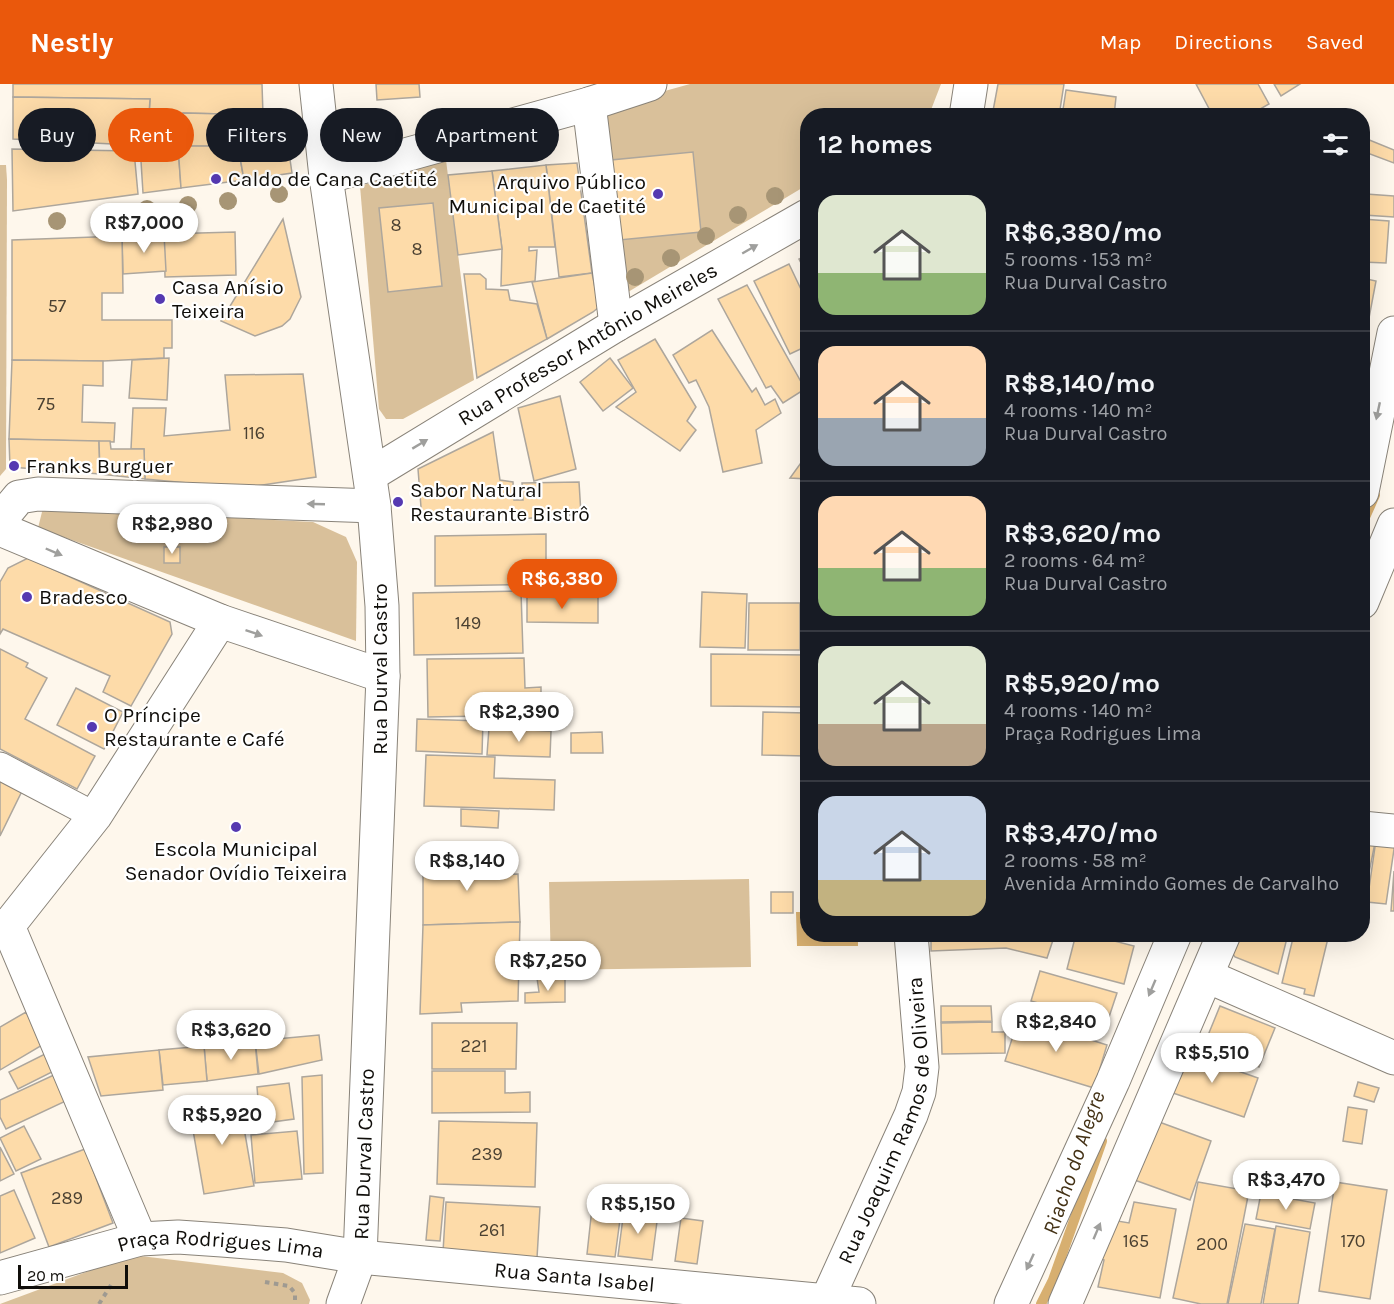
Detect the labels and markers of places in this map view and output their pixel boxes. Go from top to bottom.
place label: Caldo de Cana Caetité [228,167,437,191]
place label: Arquivo Público Municipal de Caetité [449,170,646,218]
marker: Caldo de Cana Caetité [209,172,223,186]
marker: Arquivo Público Municipal de Caetité [651,187,665,201]
pin: R$7,000 [89,203,199,254]
place label: Casa Anísio Teixeira [172,275,284,323]
marker: Casa Anísio Teixeira [153,292,167,306]
place label: Franks Burguer [26,454,173,478]
marker: Franks Burguer [7,459,21,473]
place label: Sabor Natural Restaurante Bistrô [410,478,590,526]
marker: Sabor Natural Restaurante Bistrô [391,495,405,509]
pin: R$2,980 [117,504,227,555]
pin: R$6,380 [507,559,617,610]
place label: Bradesco [39,585,128,609]
marker: Bradesco [20,590,34,604]
pin: R$2,390 [464,692,574,743]
place label: O Príncipe Restaurante e Café [104,703,285,751]
marker: O Príncipe Restaurante e Café [85,720,99,734]
marker: Escola Municipal Senador Ovídio Teixeira [229,820,243,834]
place label: Escola Municipal Senador Ovídio Teixeira [125,837,347,885]
pin: R$8,140 [412,841,522,892]
pin: R$7,250 [493,941,603,992]
pin: R$2,840 [1001,1002,1111,1053]
pin: R$3,620 [176,1010,286,1061]
pin: R$5,510 [1157,1033,1267,1084]
pin: R$5,920 [167,1095,277,1146]
pin: R$3,470 [1231,1160,1341,1211]
pin: R$5,150 [583,1184,693,1235]

